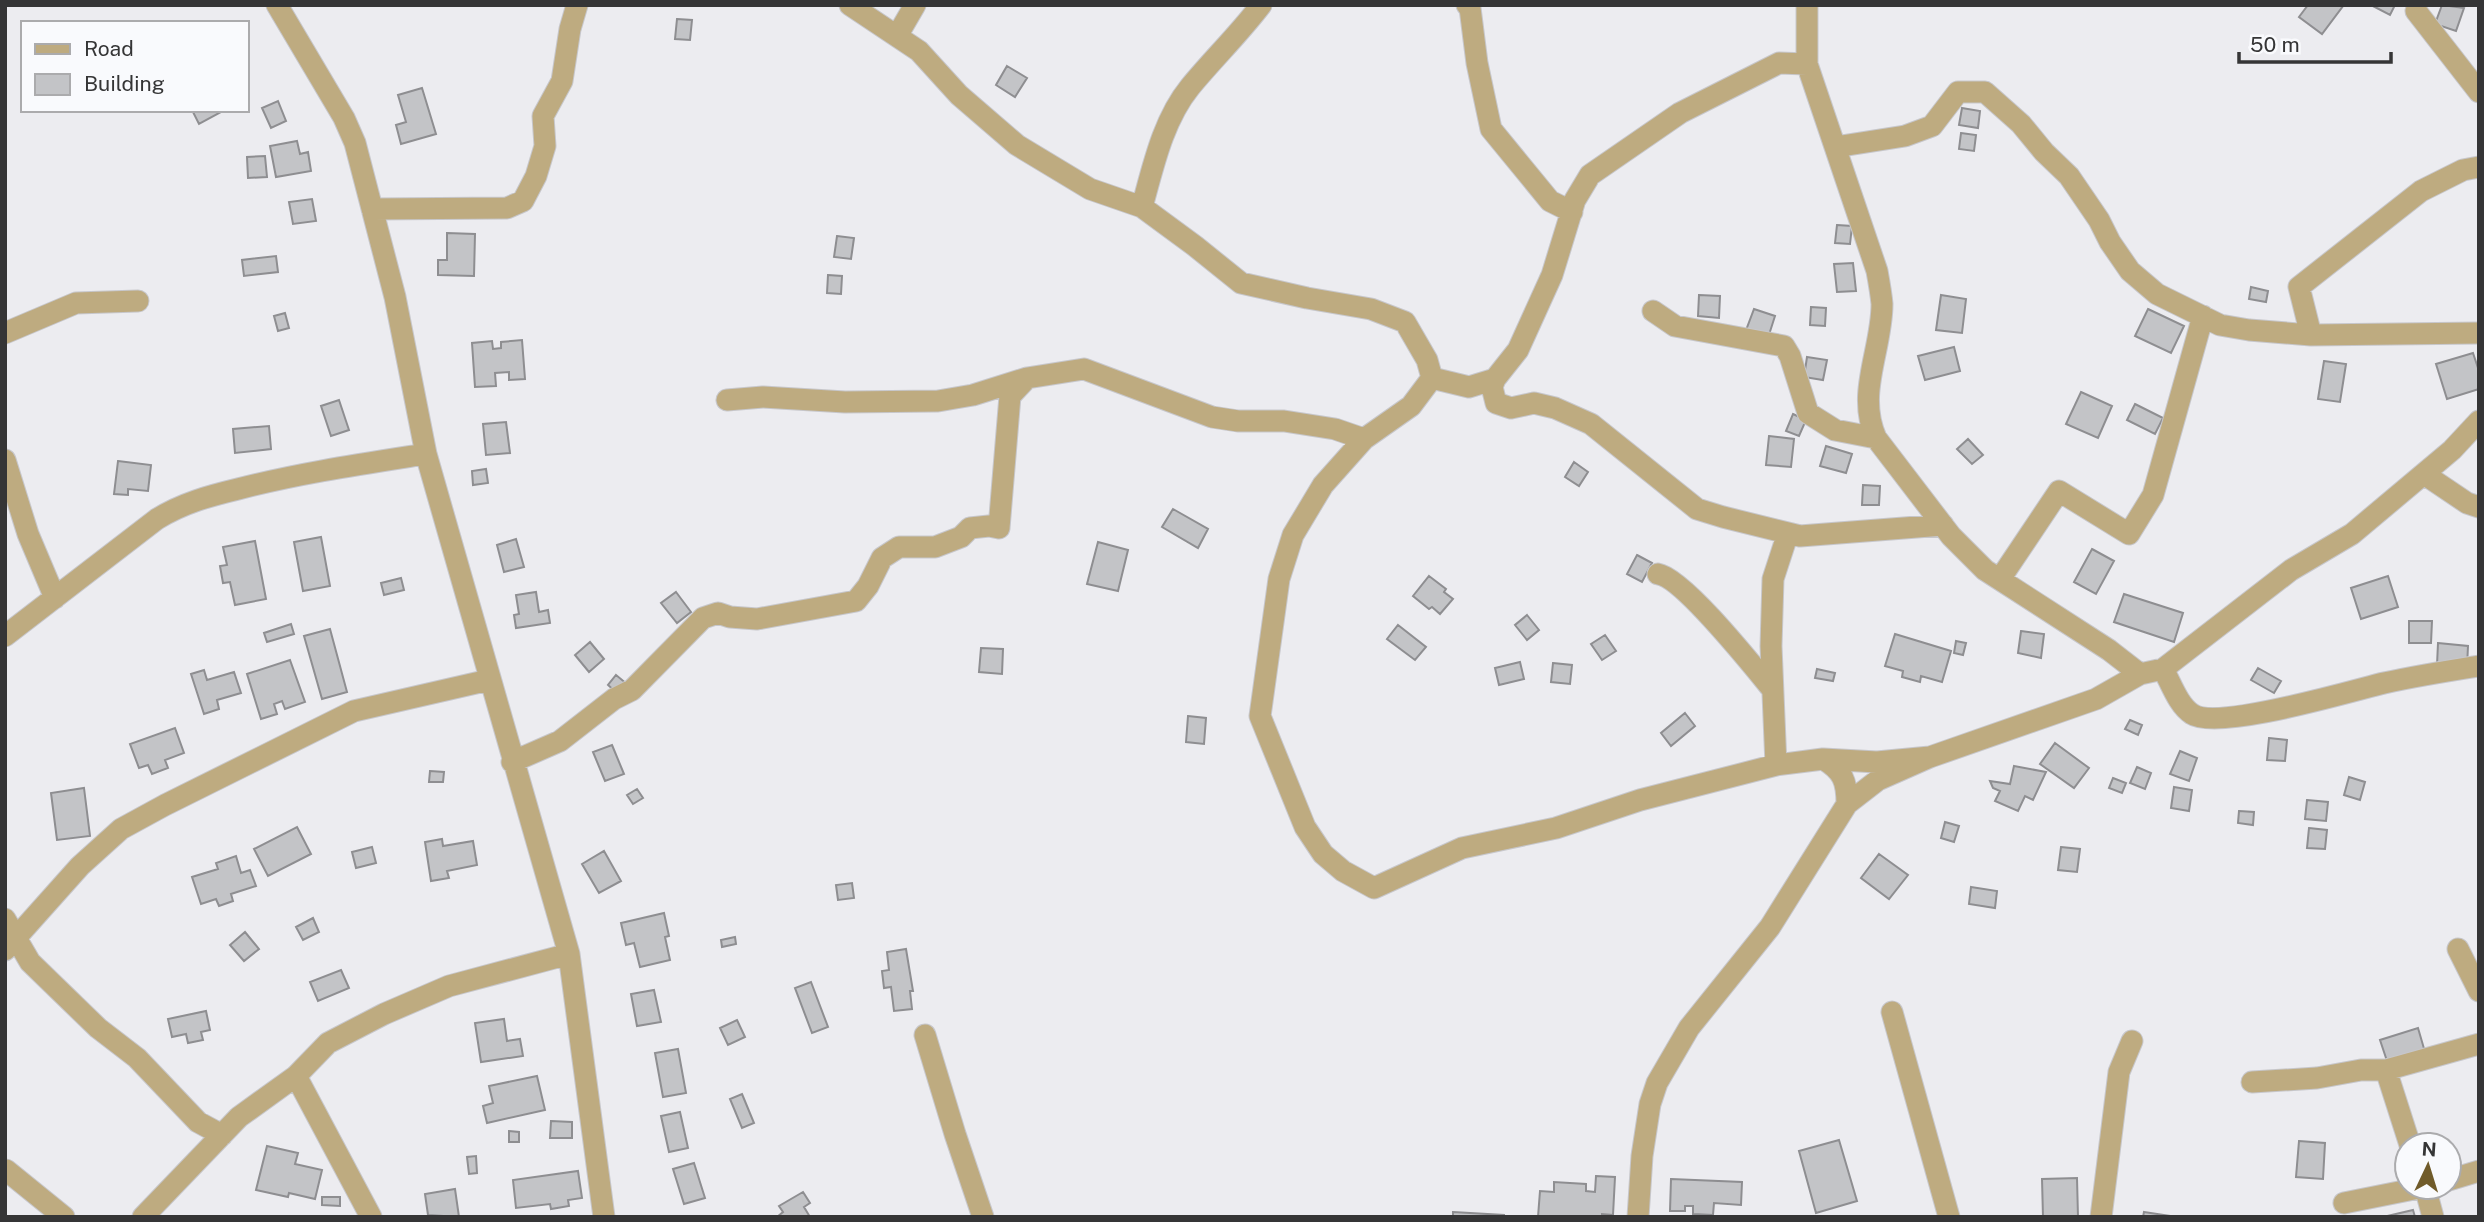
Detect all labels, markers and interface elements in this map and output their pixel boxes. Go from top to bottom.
legend [21,21,248,112]
scale bar [2239,21,2391,65]
text: 50 m [2250,32,2300,57]
text: Road [84,36,134,61]
text: Building [84,71,165,96]
north arrow [2393,1131,2463,1201]
text: N [2421,1138,2437,1161]

